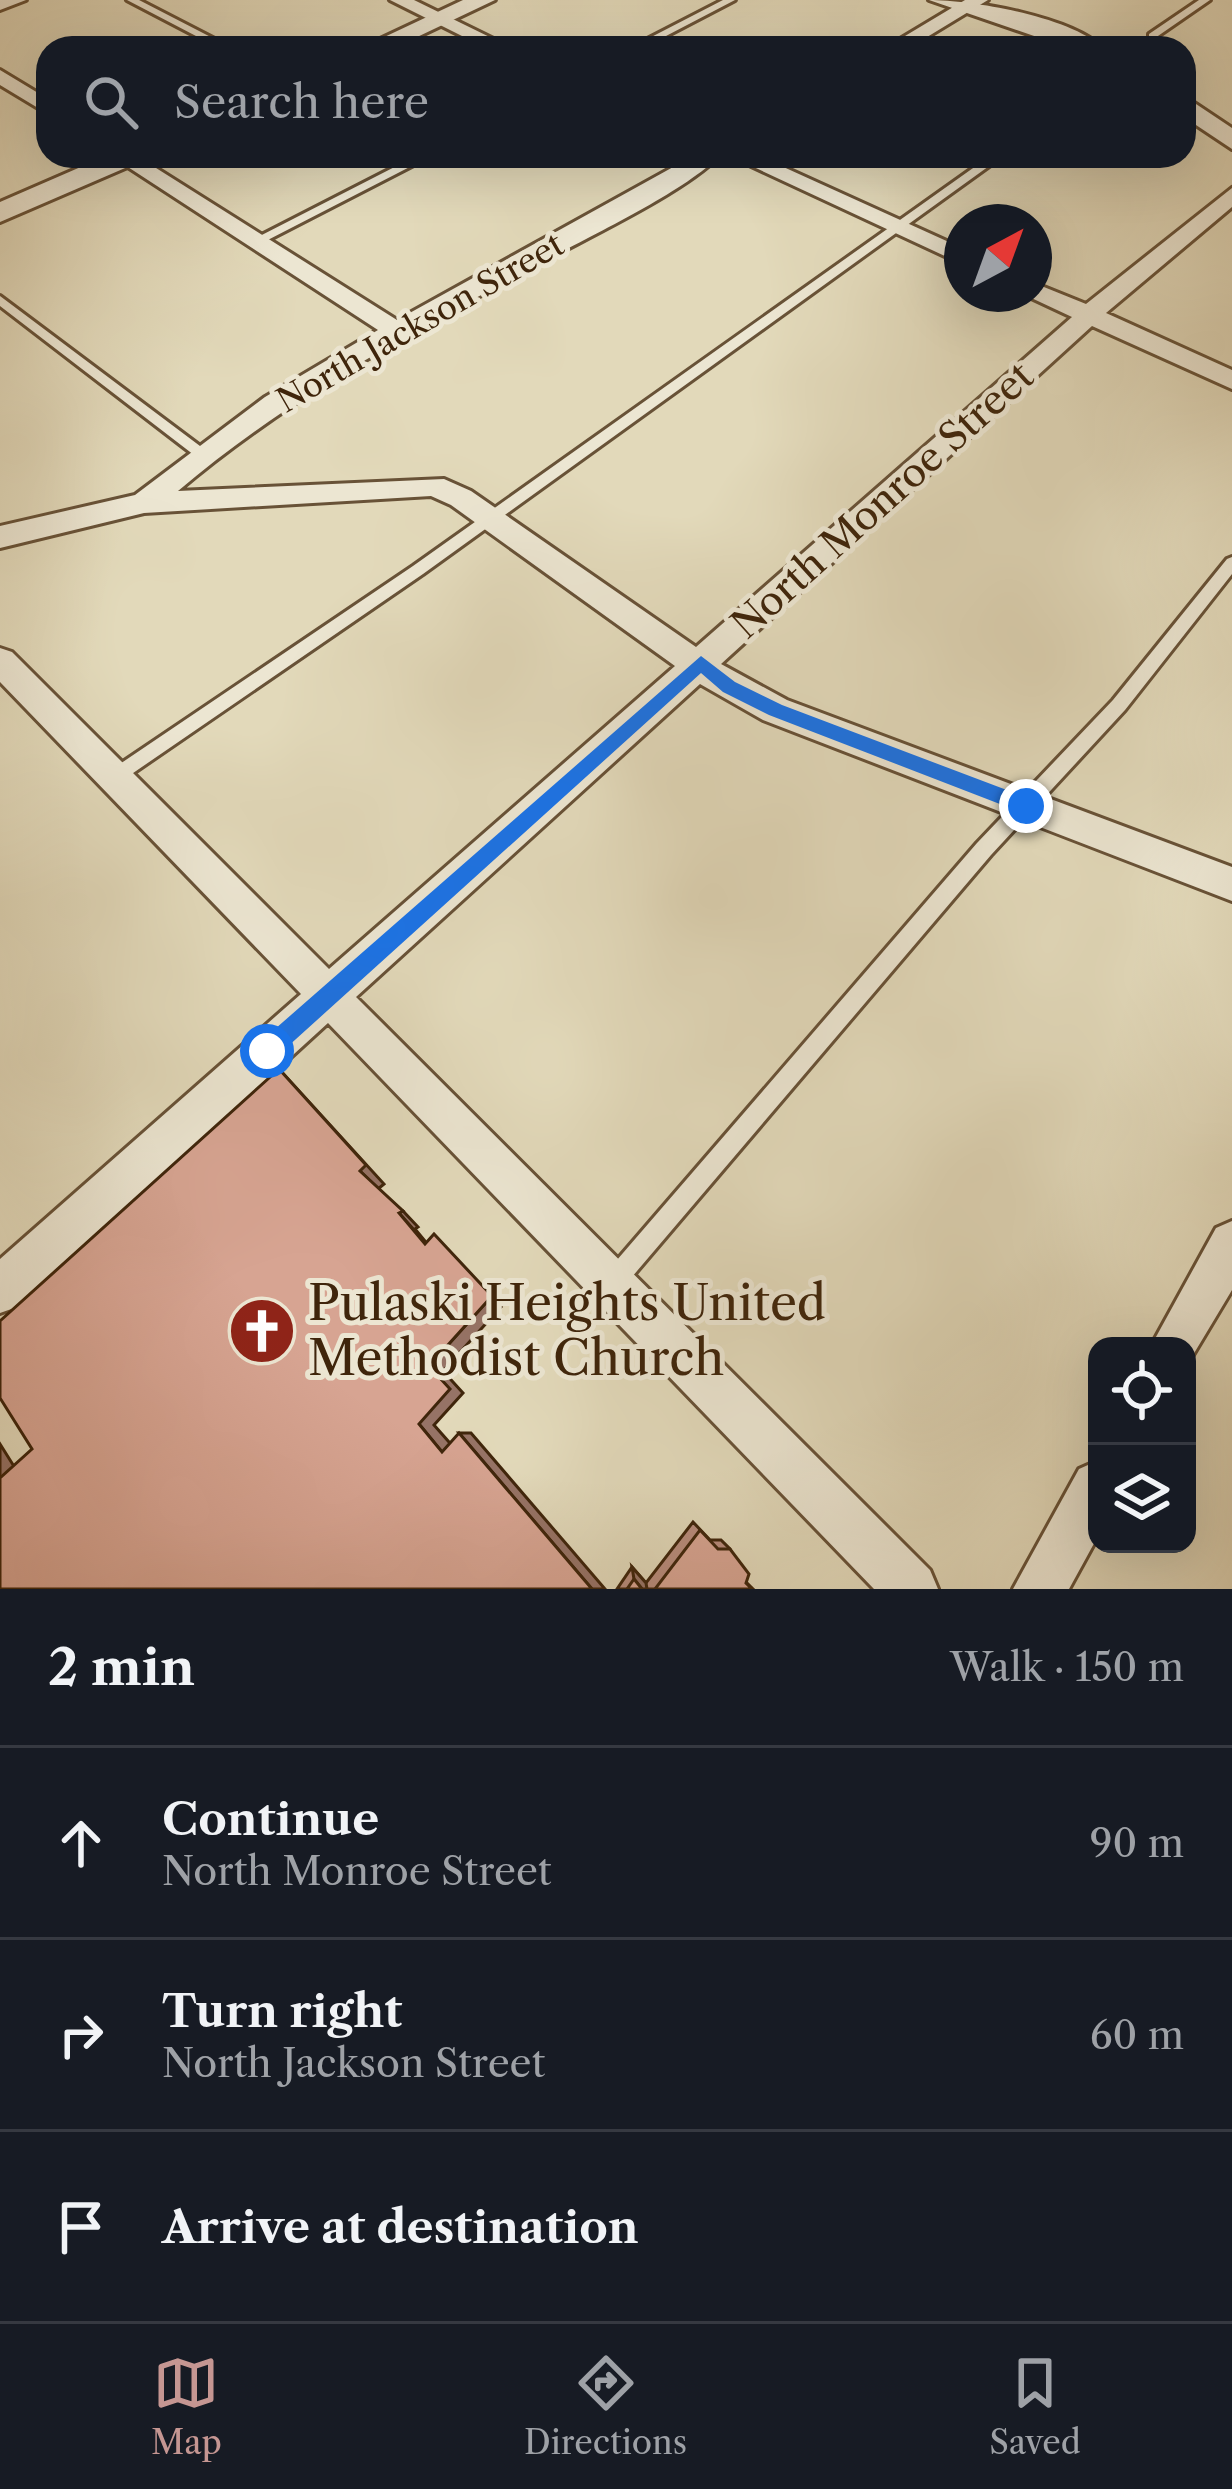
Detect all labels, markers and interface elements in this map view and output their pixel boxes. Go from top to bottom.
search box [36,36,1196,168]
icon: search [78,69,144,135]
text: Search here [174,74,429,130]
north arrow [944,204,1052,312]
street label: North Jackson Street [270,223,571,421]
street label: North Monroe Street [721,352,1043,648]
route end [999,779,1053,833]
route start [240,1024,294,1078]
place label: Pulaski Heights United Methodist Church [308,1273,826,1387]
church icon: Pulaski Heights United Methodist Church [227,1296,297,1366]
map controls [1088,1337,1196,1553]
button: locate [1088,1337,1196,1445]
button: layers [1088,1445,1196,1553]
text: 2 min [48,1636,195,1698]
text: Walk · 150 m [950,1643,1184,1691]
text: Continue [162,1791,379,1847]
icon: ahead [48,1810,114,1876]
text: 90 m [1090,1819,1184,1867]
text: North Monroe Street [162,1847,552,1895]
text: Turn right [162,1983,402,2039]
icon: right [48,2002,114,2068]
text: 60 m [1090,2011,1184,2059]
text: North Jackson Street [162,2039,545,2087]
icon: arrive [48,2194,114,2260]
text: Arrive at destination [162,2199,639,2255]
tab: Map [151,2350,222,2463]
tab: Directions [524,2350,687,2463]
tab: Saved [989,2350,1081,2463]

